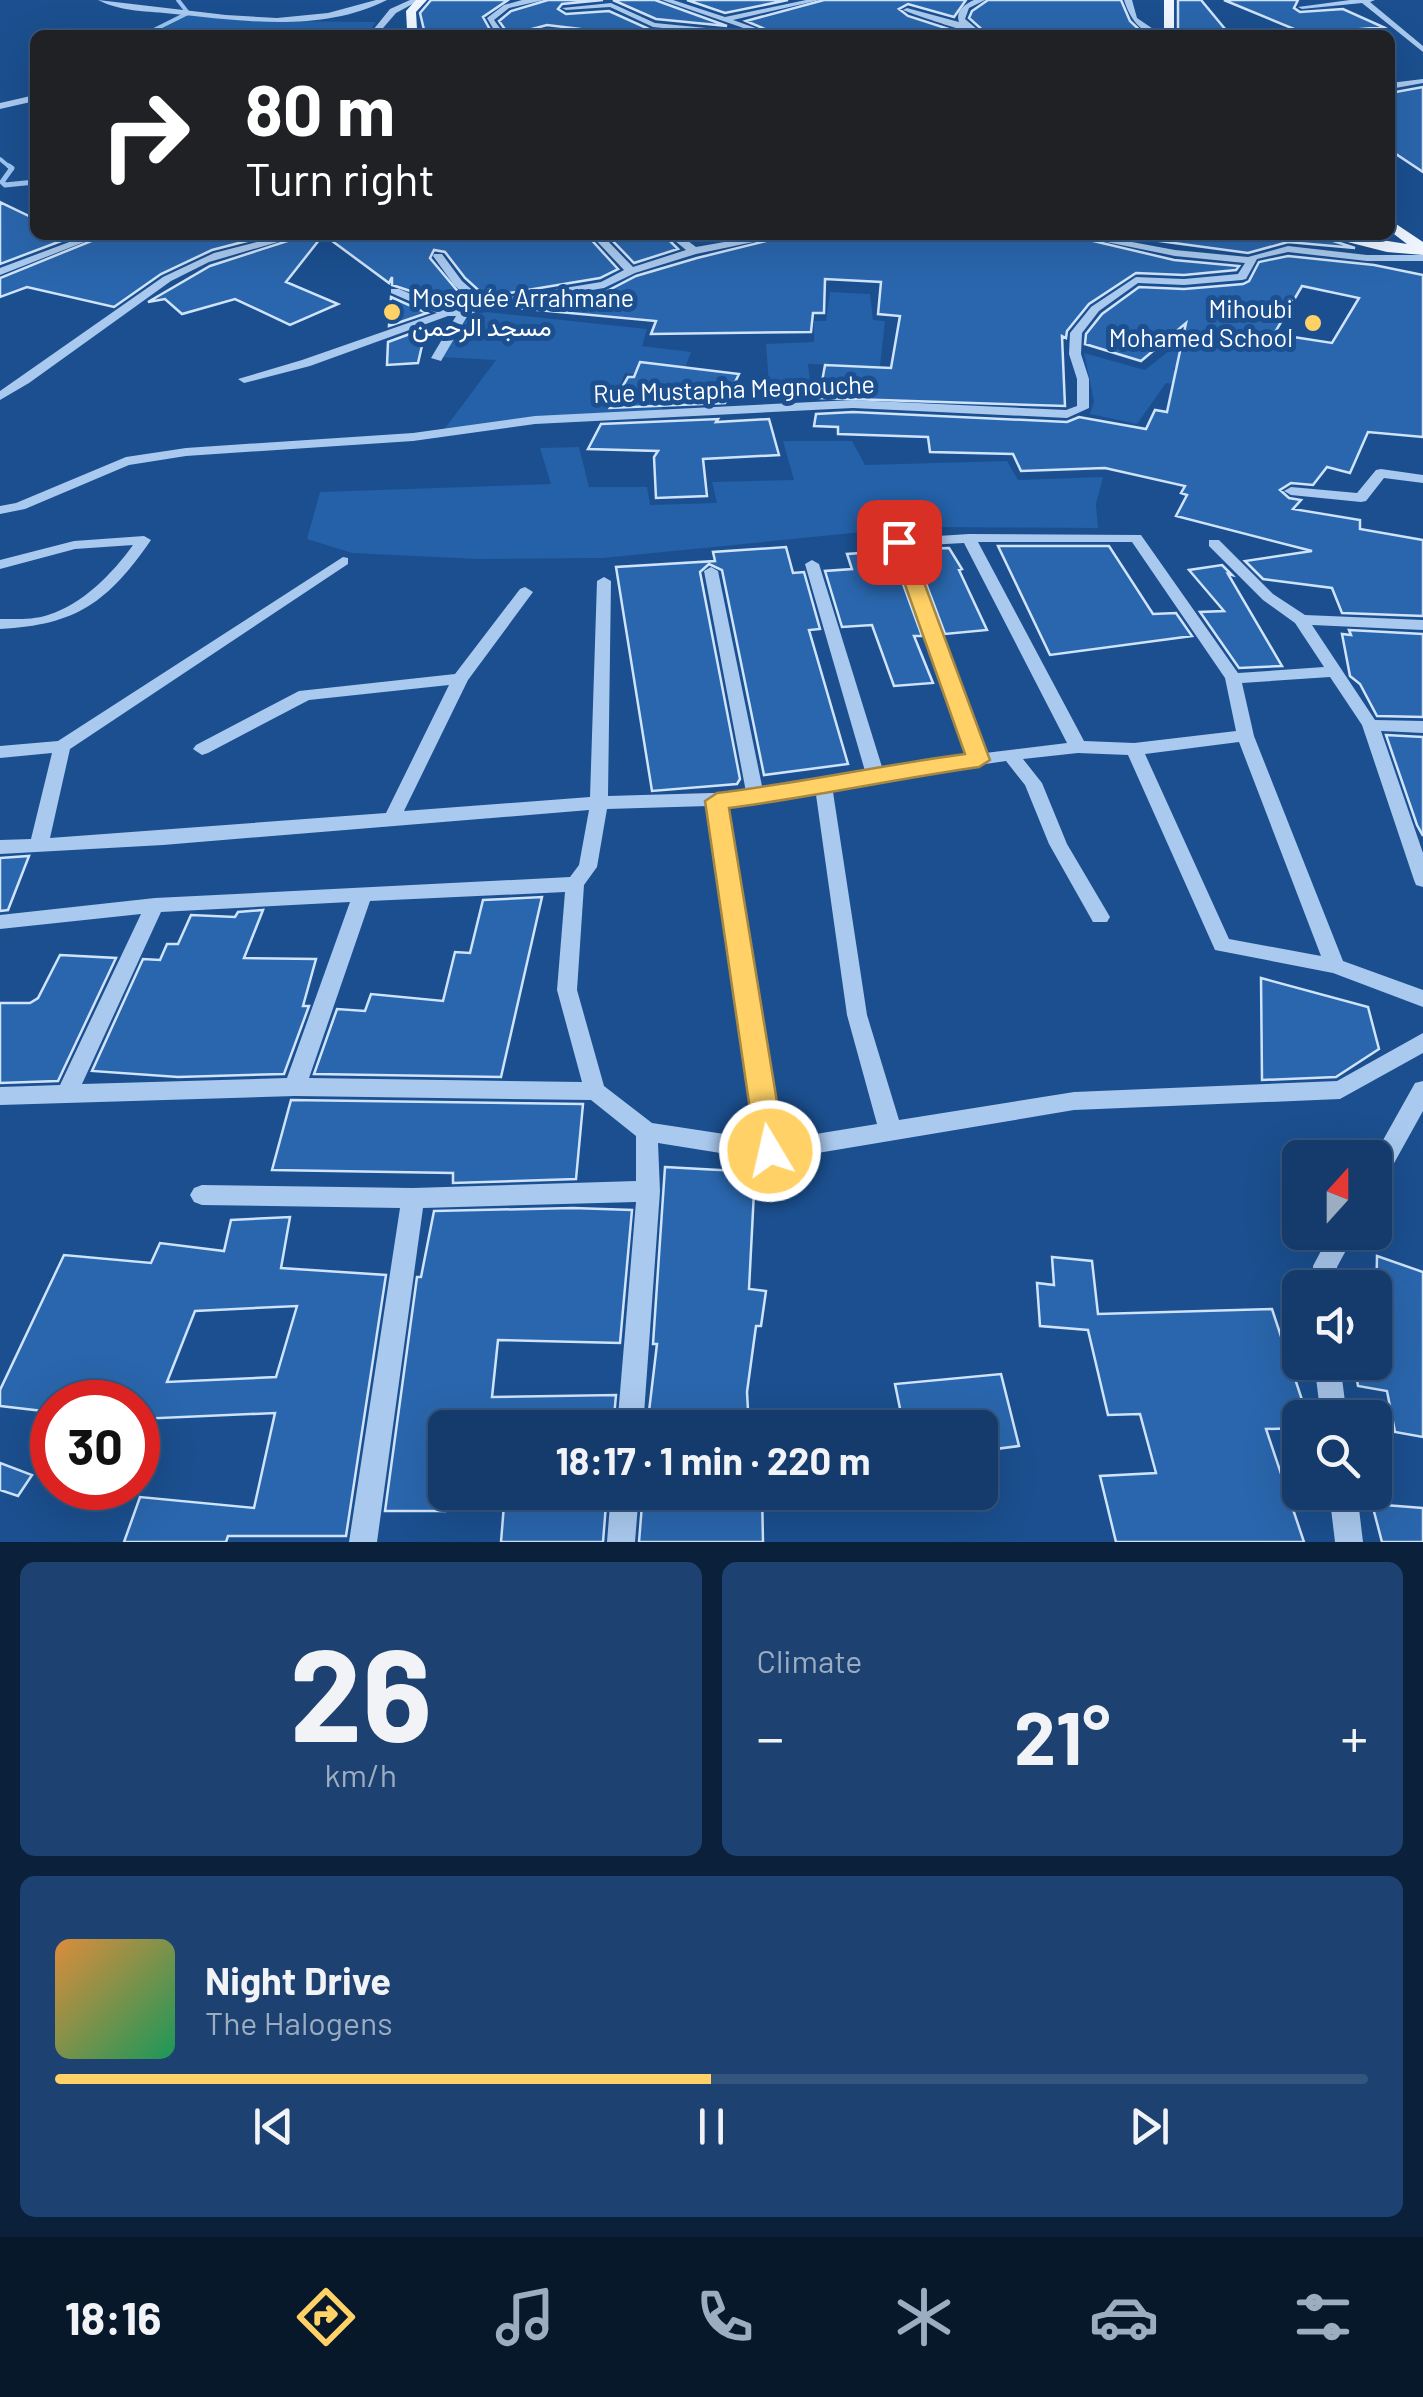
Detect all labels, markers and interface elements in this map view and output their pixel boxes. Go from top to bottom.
text: 80 m [245,66,395,150]
icon: right [80,70,210,200]
text: Turn right [245,151,435,205]
place label: Mosquée Arrahmane مسجد الرحمن [412,282,634,343]
place label: Mihoubi Mohamed School [1109,293,1293,352]
marker: Mosquée Arrahmane مسجد الرحمن [381,301,403,323]
marker: Mihoubi Mohamed School [1302,312,1324,334]
street label: Rue Mustapha Megnouche [593,368,875,408]
pin [857,500,942,585]
icon: arrive [872,515,927,570]
position arrow [718,1099,822,1203]
north arrow [1282,1140,1392,1250]
map controls [1282,1140,1392,1510]
button: sound [1282,1270,1392,1380]
speed limit sign: 30 [30,1380,160,1510]
button: search [1282,1400,1392,1510]
text: 18:17 · 1 min · 220 m [555,1437,871,1483]
text: 26 [289,1612,432,1768]
text: Climate [757,1641,862,1679]
text: 21° [1014,1690,1110,1780]
text: − [757,1703,784,1769]
text: + [1340,1703,1368,1769]
text: km/h [325,1755,397,1793]
text: Night Drive [205,1957,391,2003]
text: The Halogens [205,2003,393,2041]
icon: previous [246,2099,301,2154]
icon: pause [684,2099,739,2154]
icon: next [1122,2099,1177,2154]
icon: directions [291,2282,361,2352]
icon: music [490,2282,560,2352]
icon: phone [690,2282,760,2352]
icon: climate [889,2282,959,2352]
icon: car [1089,2282,1159,2352]
icon: filters [1288,2282,1358,2352]
text: 18:16 [65,2290,161,2344]

